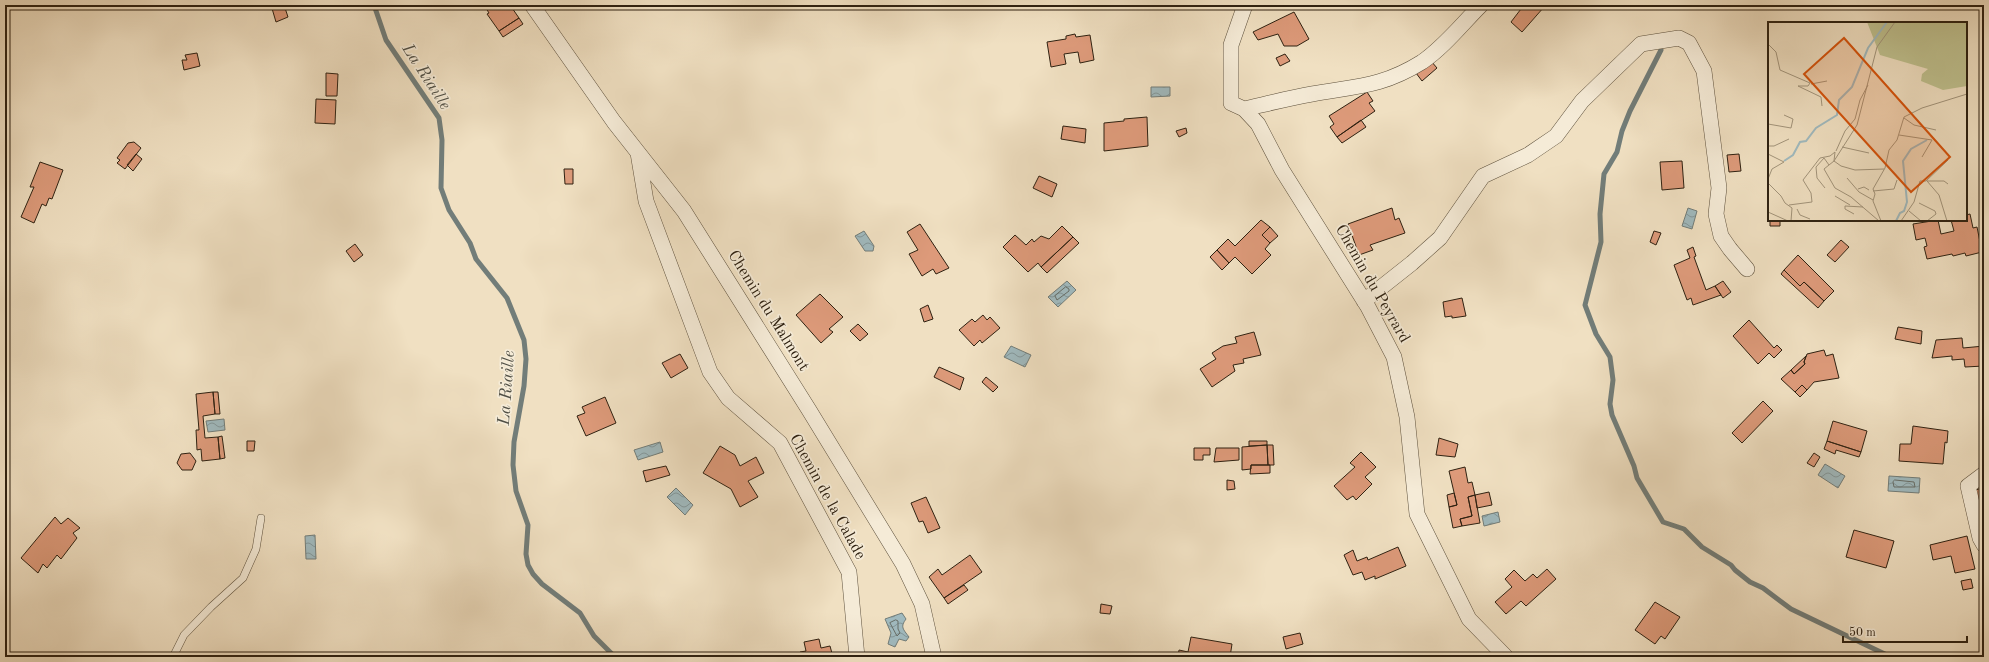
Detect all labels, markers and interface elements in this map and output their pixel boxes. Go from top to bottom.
inset map [1768,22,1967,221]
water label: La Riaille [398,40,454,113]
street label: Chemin du Peyrard [1332,222,1412,346]
street label: Chemin du Malmont [724,248,812,374]
water label: La Riaille [496,350,518,427]
street label: Chemin de la Calade [786,432,868,562]
scale bar [1843,618,1967,644]
text: 50 m [1849,626,1876,639]

